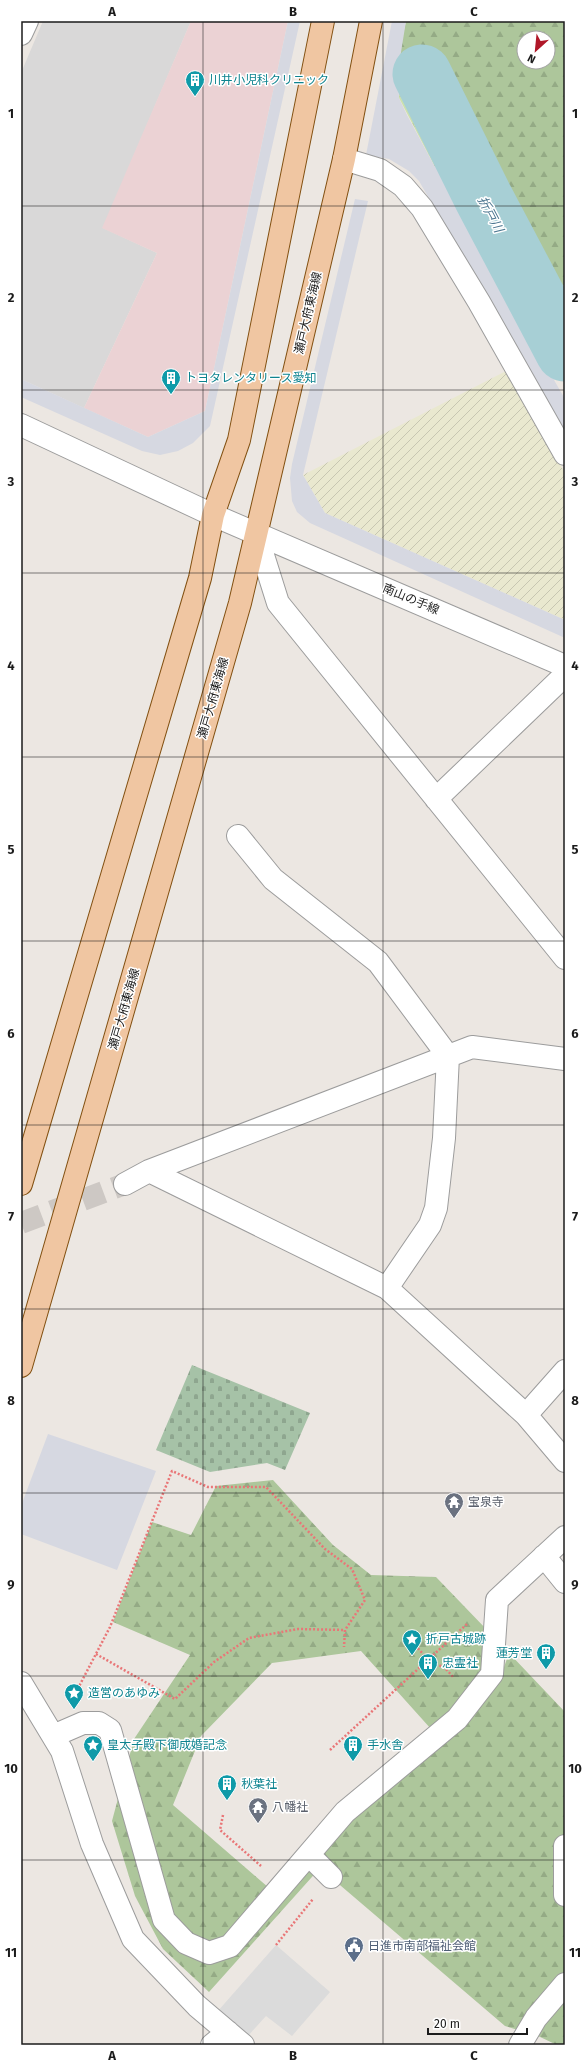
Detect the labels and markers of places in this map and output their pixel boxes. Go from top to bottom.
building icon: 川井小児科クリニック [184,69,206,97]
place label: 川井小児科クリニック [209,73,329,87]
building icon: トヨタレンタリース愛知 [160,367,182,395]
place label: トヨタレンタリース愛知 [185,371,316,385]
temple icon: 宝泉寺 [443,1491,465,1519]
place label: 宝泉寺 [468,1495,504,1509]
place icon: 折戸古城跡 [401,1628,423,1656]
place label: 折戸古城跡 [426,1632,486,1646]
building icon: 蓮芳堂 [535,1642,557,1670]
place label: 蓮芳堂 [496,1646,532,1660]
building icon: 忠霊社 [417,1652,439,1680]
place label: 忠霊社 [442,1656,478,1670]
place icon: 造営のあゆみ [63,1682,85,1710]
place label: 造営のあゆみ [88,1686,160,1700]
place icon: 皇太子殿下御成婚記念 [82,1734,104,1762]
building icon: 手水舎 [342,1734,364,1762]
place label: 皇太子殿下御成婚記念 [107,1738,227,1752]
place label: 手水舎 [367,1738,403,1752]
building icon: 秋葉社 [216,1773,238,1801]
place label: 秋葉社 [241,1777,277,1791]
temple icon: 八幡社 [247,1796,269,1824]
place label: 八幡社 [272,1800,308,1814]
public building icon: 日進市南部福祉会館 [343,1935,365,1963]
place label: 日進市南部福祉会館 [368,1939,476,1953]

